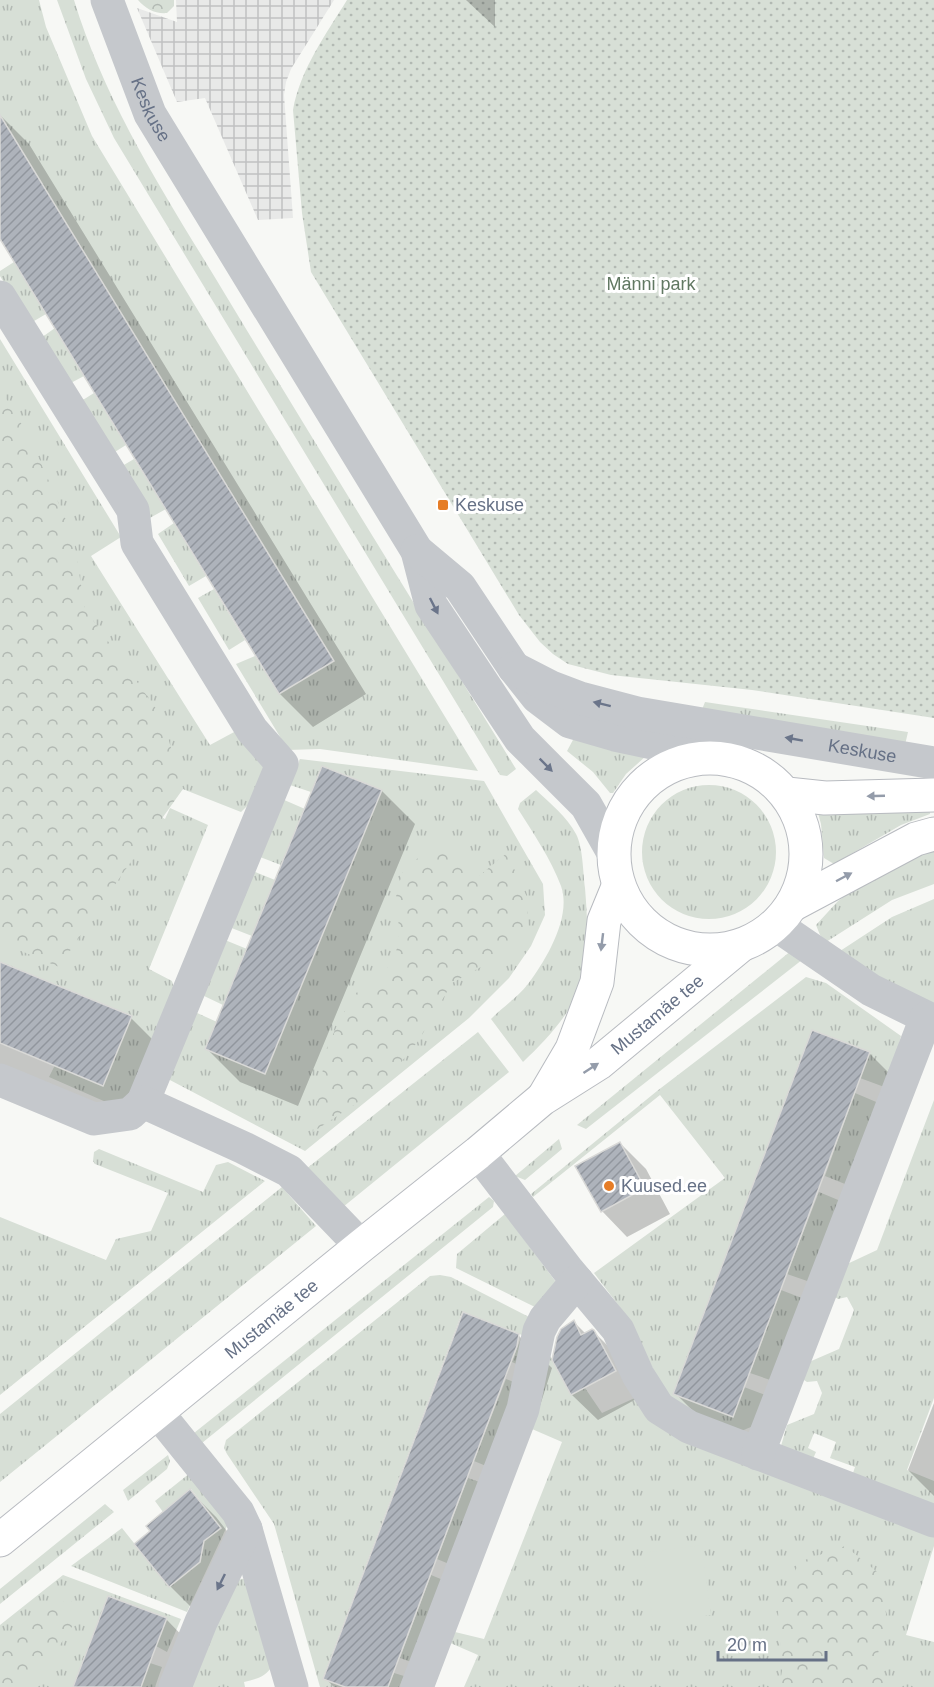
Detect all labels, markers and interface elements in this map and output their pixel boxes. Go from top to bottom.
street label: Keskuse [127,75,175,145]
park label: Männi park [606,274,697,294]
place label: Keskuse [455,495,524,515]
marker: Keskuse [436,498,450,512]
one-way arrow [429,598,439,615]
one-way arrow [593,698,611,708]
one-way arrow [784,734,803,743]
street label: Keskuse [827,735,898,767]
one-way arrow [539,757,553,771]
one-way arrow [866,791,885,800]
one-way arrow [836,872,853,882]
one-way arrow [597,933,606,952]
street label: Mustamäe tee [607,970,708,1059]
one-way arrow [583,1062,599,1074]
place label: Kuused.ee [621,1176,707,1196]
marker: Kuused.ee [602,1179,616,1193]
street label: Mustamäe tee [221,1275,322,1363]
one-way arrow [216,1573,225,1590]
scale bar [718,1624,826,1662]
text: 20 m [727,1635,767,1655]

